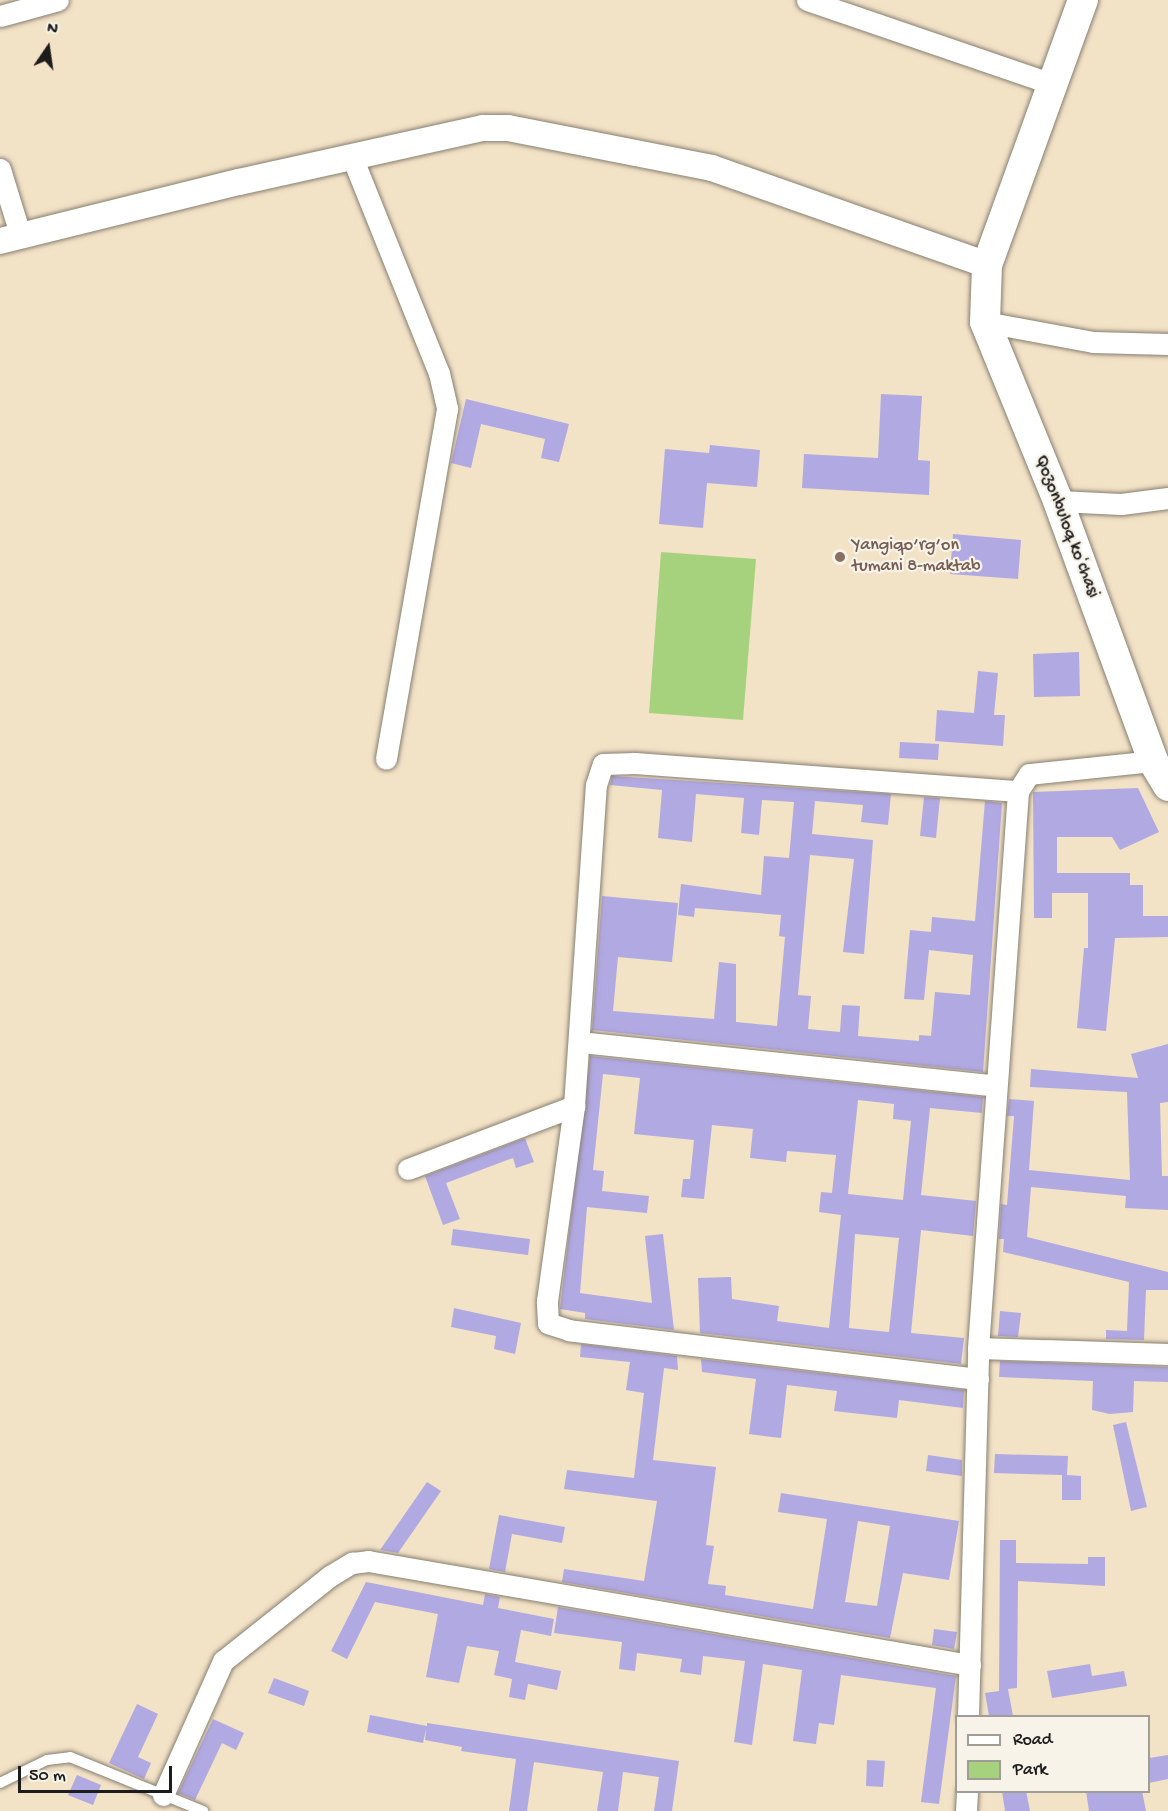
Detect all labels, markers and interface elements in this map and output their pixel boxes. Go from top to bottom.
north arrow [18,18,78,78]
text: N [45,20,59,40]
street label: Qozonbuloq koʻchasi [1029,453,1103,601]
place label: Yangiqo’rg’on tumani 8-maktab [852,536,980,578]
marker: Yangiqo’rg’on tumani 8-maktab [833,550,847,564]
legend [955,1715,1150,1793]
text: Road [1013,1730,1052,1751]
scale bar [21,1754,176,1792]
text: Park [1013,1760,1047,1781]
text: 50 m [29,1766,66,1787]

